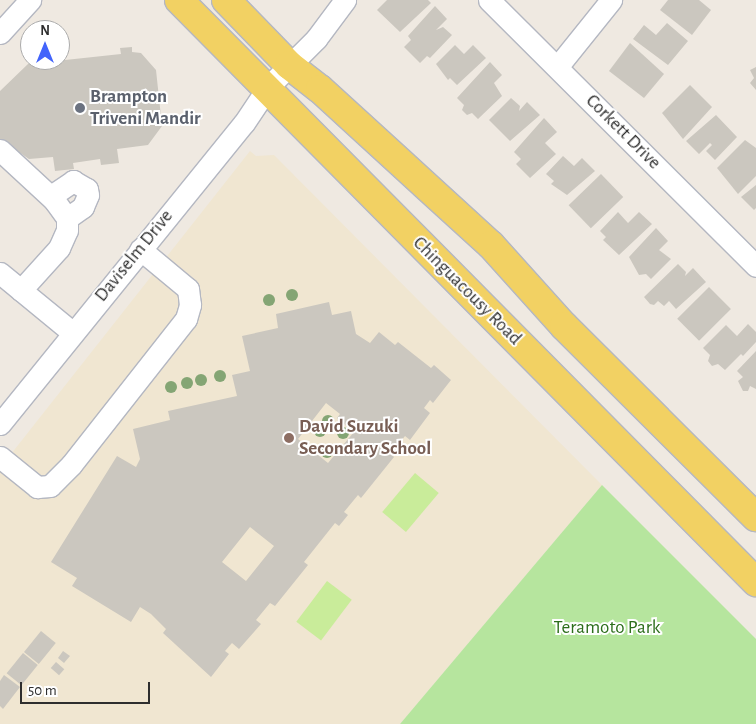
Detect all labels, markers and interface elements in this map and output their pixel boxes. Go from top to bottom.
north arrow [20,20,70,70]
text: N [40,24,50,38]
place label: Brampton Triveni Mandir [90,86,201,130]
street label: Corkett Drive [581,90,665,174]
marker: Brampton Triveni Mandir [74,102,86,114]
street label: Daviselm Drive [90,205,178,307]
street label: Chinguacousy Road [408,232,526,350]
place label: David Suzuki Secondary School [299,416,431,460]
marker: David Suzuki Secondary School [283,432,295,444]
park label: Teramoto Park [554,617,660,639]
scale bar [22,672,152,704]
text: 50 m [28,683,57,698]

